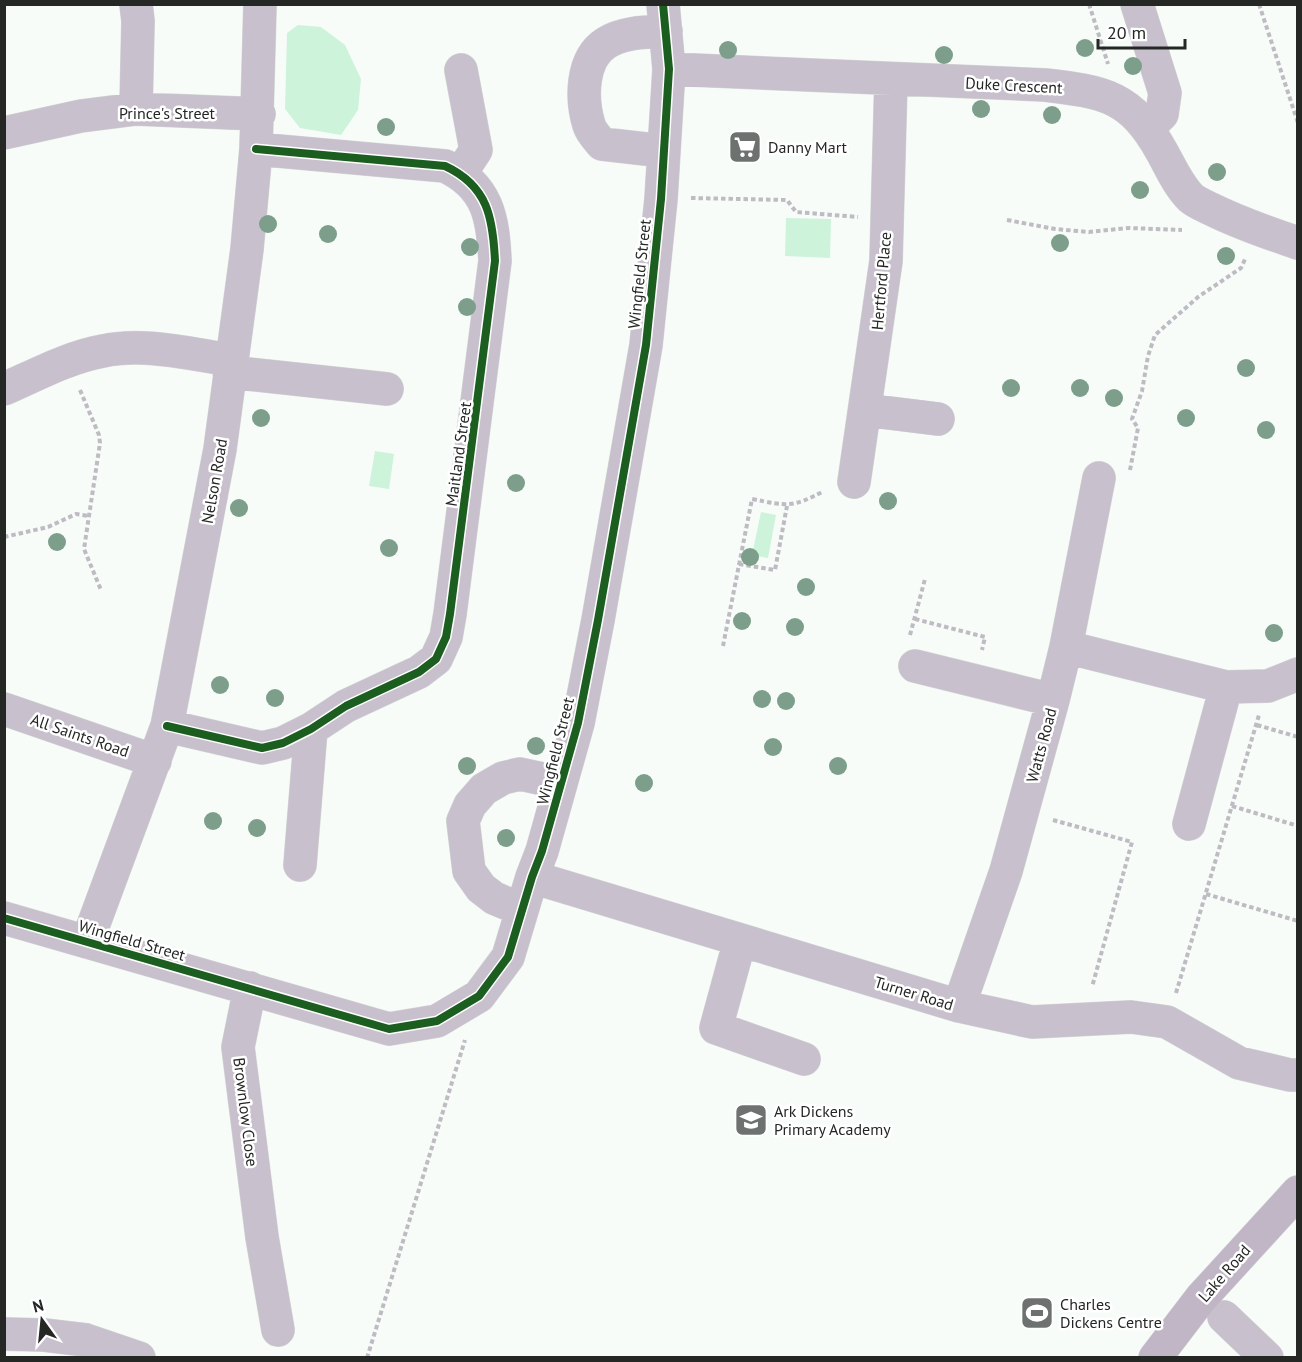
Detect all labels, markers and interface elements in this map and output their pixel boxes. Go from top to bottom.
scale bar [1098,12,1185,50]
text: 20 m [1107,21,1146,44]
street label: Duke Crescent [965,72,1064,98]
street label: Prince's Street [119,103,216,123]
supermarket icon: Danny Mart [727,129,763,165]
place label: Danny Mart [768,137,848,157]
street label: Wingfield Street [623,218,655,330]
street label: Hertford Place [867,231,895,331]
street label: Maitland Street [441,400,475,508]
street label: Nelson Road [197,437,231,525]
street label: Wingfield Street [532,695,578,807]
street label: Watts Road [1021,706,1061,784]
street label: All Saints Road [28,709,132,761]
street label: Wingfield Street [76,915,188,965]
street label: Turner Road [872,971,956,1015]
street label: Brownlow Close [229,1056,263,1168]
place label: Ark Dickens Primary Academy [774,1101,891,1139]
school or university icon: Ark Dickens Primary Academy [733,1102,769,1138]
street label: Lake Road [1194,1240,1254,1306]
north arrow [12,1290,72,1350]
text: N [30,1294,46,1317]
place label: Charles Dickens Centre [1060,1294,1162,1332]
sports icon: Charles Dickens Centre [1019,1295,1055,1331]

